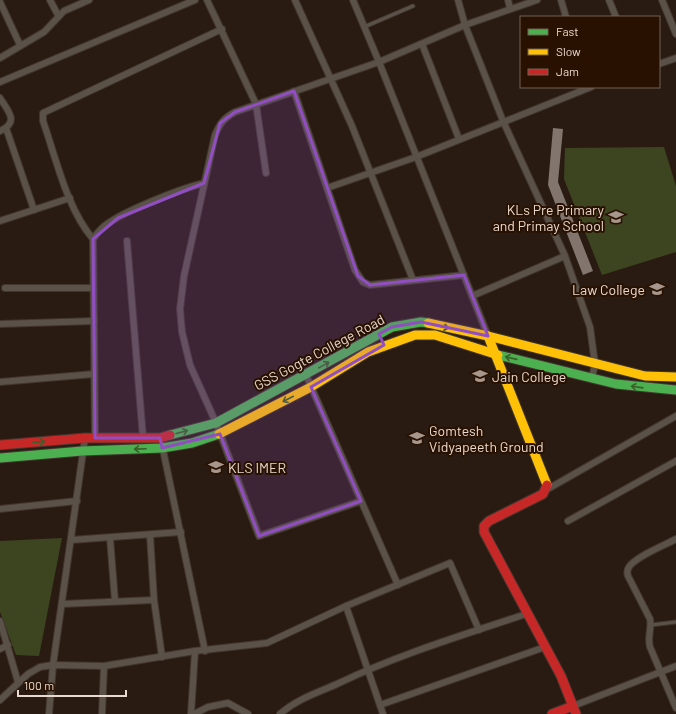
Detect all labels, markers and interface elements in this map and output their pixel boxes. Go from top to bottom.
legend [520,16,660,88]
text: Fast [556,24,579,38]
text: Slow [556,44,581,58]
text: Jam [556,64,579,78]
place label: KLs Pre Primary and Primay School [493,201,605,234]
school or university icon: KLs Pre Primary and Primay School [607,208,625,226]
school or university icon: Law College [648,280,666,298]
place label: Law College [572,281,645,298]
street label: GSS Gogte College Road [251,310,387,394]
one-way arrow [436,323,449,331]
one-way arrow [504,353,517,361]
one-way arrow [318,361,330,368]
school or university icon: Jain College [471,367,489,385]
place label: Jain College [492,368,566,385]
one-way arrow [631,383,644,391]
one-way arrow [282,396,294,403]
place label: Gomtesh Vidyapeeth Ground [429,422,544,455]
one-way arrow [175,428,188,435]
school or university icon: Gomtesh Vidyapeeth Ground [408,429,426,447]
one-way arrow [32,438,45,446]
one-way arrow [134,445,147,453]
school or university icon: KLS IMER [207,458,225,476]
place label: KLS IMER [228,459,286,476]
scale bar [18,672,126,698]
text: 100 m [24,678,54,692]

